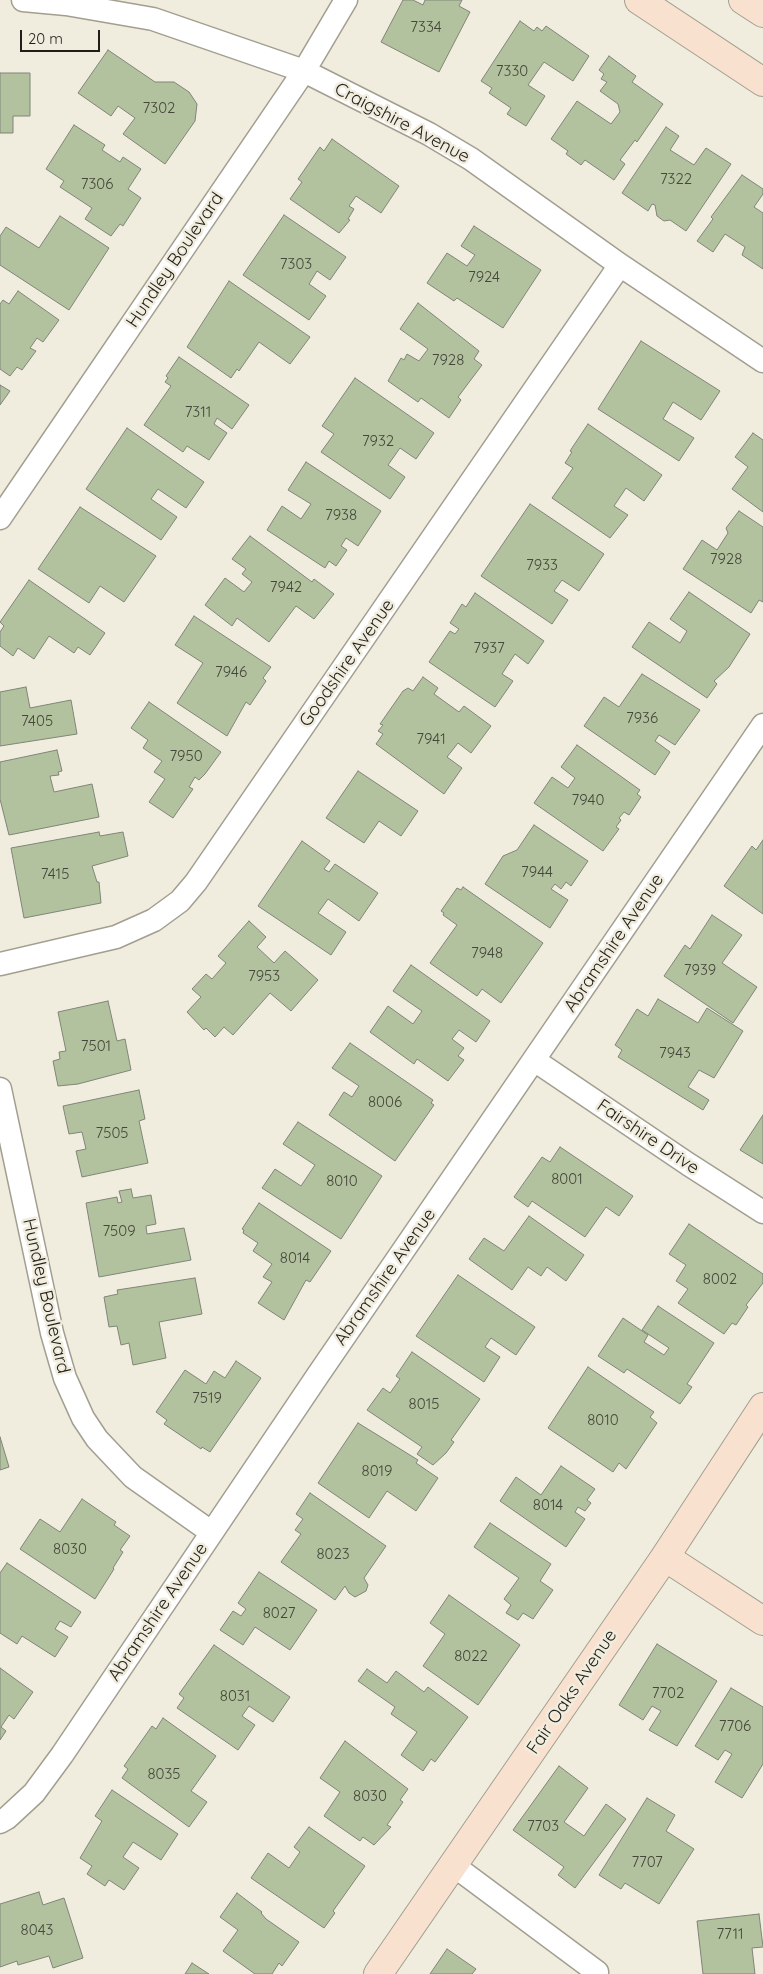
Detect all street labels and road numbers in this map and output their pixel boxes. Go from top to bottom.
street label: Craigshire Avenue [331,78,473,168]
street label: Hundley Boulevard [122,188,228,332]
street label: Goodshire Avenue [295,595,399,731]
street label: Abramshire Avenue [560,870,668,1016]
street label: Fairshire Drive [593,1095,703,1179]
street label: Abramshire Avenue [330,1204,440,1350]
street label: Hundley Boulevard [18,1216,74,1376]
street label: Abramshire Avenue [104,1539,212,1685]
street label: Fair Oaks Avenue [522,1626,622,1758]

